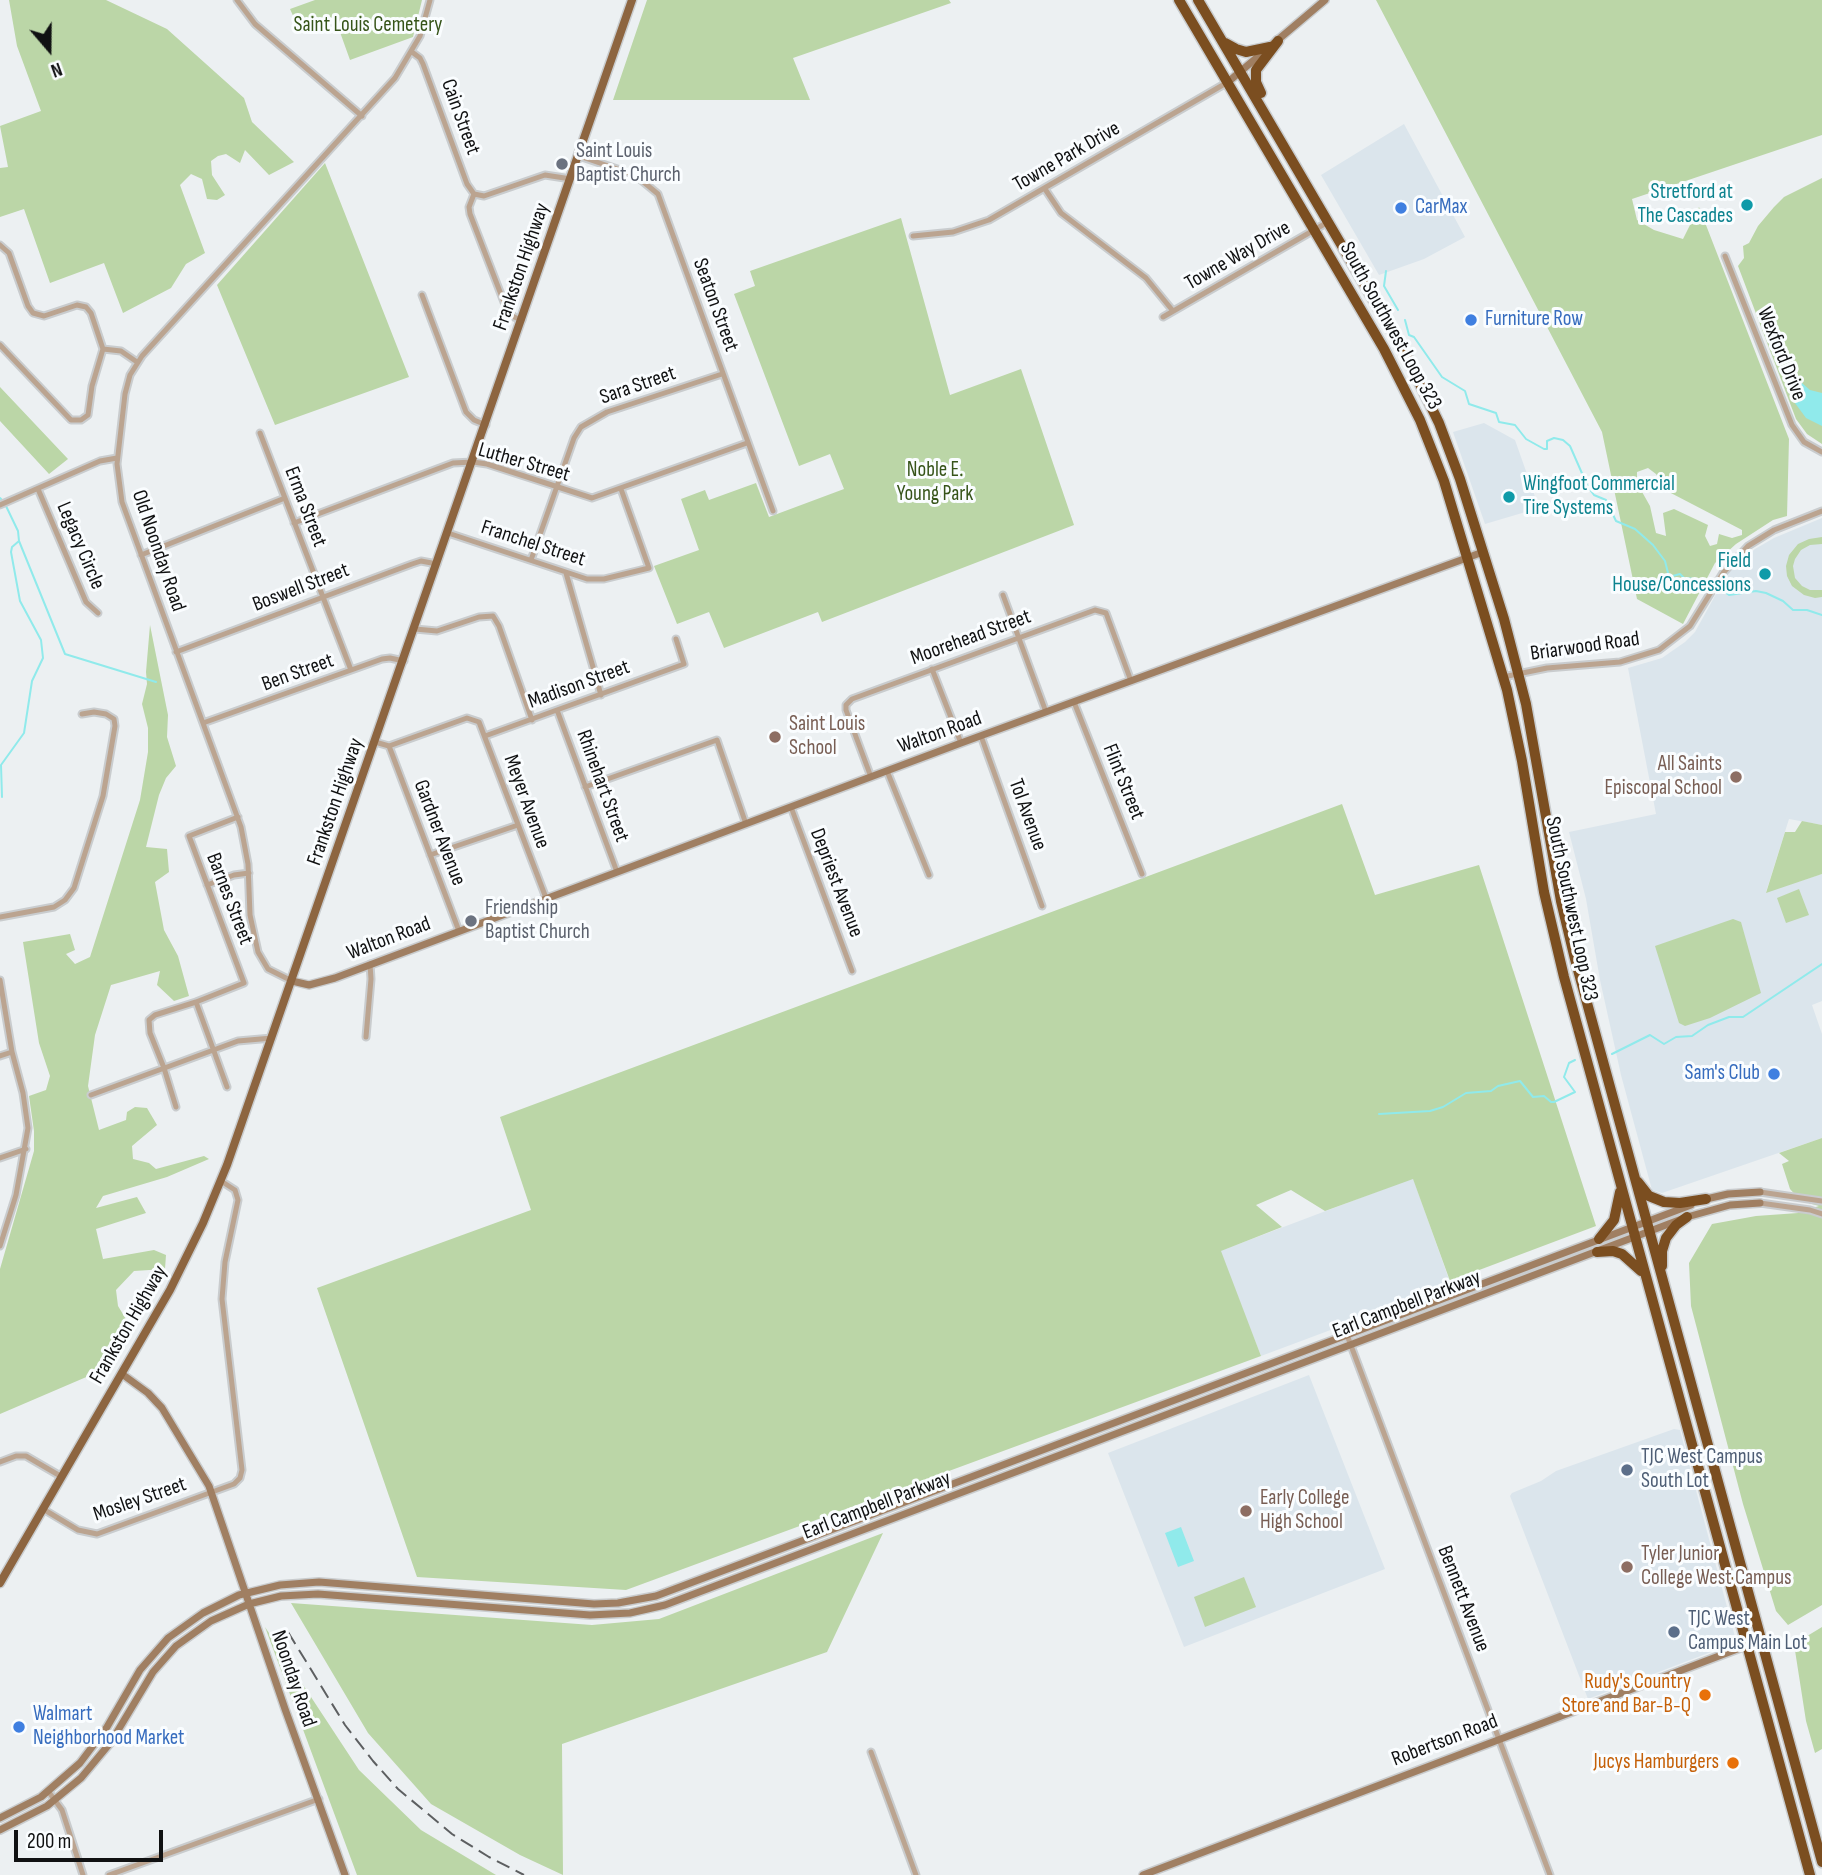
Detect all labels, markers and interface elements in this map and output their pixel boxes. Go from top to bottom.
park label: Saint Louis Cemetery [294,13,442,39]
north arrow [14,14,84,84]
text: N [48,57,65,82]
street label: Cain Street [435,76,485,158]
street label: Towne Park Drive [1009,116,1125,198]
place label: Saint Louis Baptist Church [576,139,681,189]
marker: Saint Louis Baptist Church [554,156,570,172]
place label: Stretford at The Cascades [1637,180,1733,230]
place label: CarMax [1415,195,1467,221]
marker: Stretford at The Cascades [1739,197,1755,213]
street label: Frankston Highway [488,200,556,334]
marker: CarMax [1393,200,1409,216]
street label: Towne Way Drive [1181,216,1295,296]
street label: South Southwest Loop 323 [1333,238,1447,414]
street label: Seaton Street [687,255,743,355]
street label: Wexford Drive [1751,304,1811,404]
place label: Furniture Row [1485,307,1583,333]
marker: Furniture Row [1463,312,1479,328]
street label: Sara Street [597,361,679,411]
street label: Luther Street [475,438,573,488]
park label: Noble E. Young Park [897,458,973,508]
street label: Erma Street [278,463,332,551]
place label: Wingfoot Commercial Tire Systems [1523,472,1675,522]
street label: Old Noonday Road [125,487,191,615]
marker: Wingfoot Commercial Tire Systems [1501,489,1517,505]
street label: Legacy Circle [50,499,110,593]
street label: Franchel Street [478,515,588,573]
place label: Field House/Concessions [1612,549,1751,599]
street label: Boswell Street [249,558,353,618]
marker: Field House/Concessions [1757,566,1773,582]
street label: Moorehead Street [908,605,1034,671]
street label: Briarwood Road [1529,627,1641,667]
street label: Ben Street [259,648,337,698]
street label: Madison Street [525,655,633,715]
street label: Walton Road [895,706,985,760]
place label: Saint Louis School [789,712,865,762]
street label: Rhinehart Street [570,727,634,845]
marker: Saint Louis School [767,729,783,745]
street label: Frankston Highway [302,735,370,869]
street label: Flint Street [1096,740,1150,824]
street label: Meyer Avenue [497,752,555,852]
place label: All Saints Episcopal School [1604,752,1722,802]
marker: All Saints Episcopal School [1728,769,1744,785]
street label: Tol Avenue [1002,776,1052,854]
street label: Gardner Avenue [407,777,471,889]
street label: South Southwest Loop 323 [1539,815,1603,1003]
street label: Depriest Avenue [804,825,868,941]
street label: Barnes Street [200,850,258,948]
place label: Friendship Baptist Church [485,896,590,946]
street label: Walton Road [344,912,434,966]
marker: Friendship Baptist Church [463,913,479,929]
place label: Sam's Club [1684,1061,1760,1087]
marker: Sam's Club [1766,1066,1782,1082]
street label: Frankston Highway [85,1261,173,1389]
street label: Earl Campbell Parkway [1329,1265,1485,1345]
place label: TJC West Campus South Lot [1641,1445,1763,1495]
marker: TJC West Campus South Lot [1619,1462,1635,1478]
street label: Earl Campbell Parkway [799,1466,955,1546]
street label: Mosley Street [90,1472,190,1528]
place label: Early College High School [1260,1486,1350,1536]
marker: Early College High School [1238,1503,1254,1519]
street label: Bennett Avenue [1431,1542,1495,1656]
place label: Tyler Junior College West Campus [1641,1542,1791,1592]
marker: Tyler Junior College West Campus [1619,1559,1635,1575]
place label: TJC West Campus Main Lot [1688,1607,1807,1657]
marker: TJC West Campus Main Lot [1666,1624,1682,1640]
street label: Noonday Road [265,1628,321,1730]
place label: Rudy's Country Store and Bar-B-Q [1562,1670,1691,1720]
marker: Rudy's Country Store and Bar-B-Q [1697,1687,1713,1703]
place label: Walmart Neighborhood Market [33,1702,184,1752]
street label: Robertson Road [1388,1709,1502,1773]
marker: Walmart Neighborhood Market [11,1719,27,1735]
place label: Jucys Hamburgers [1593,1750,1719,1776]
marker: Jucys Hamburgers [1725,1755,1741,1771]
scale bar [18,1815,166,1859]
text: 200 m [27,1829,71,1854]

